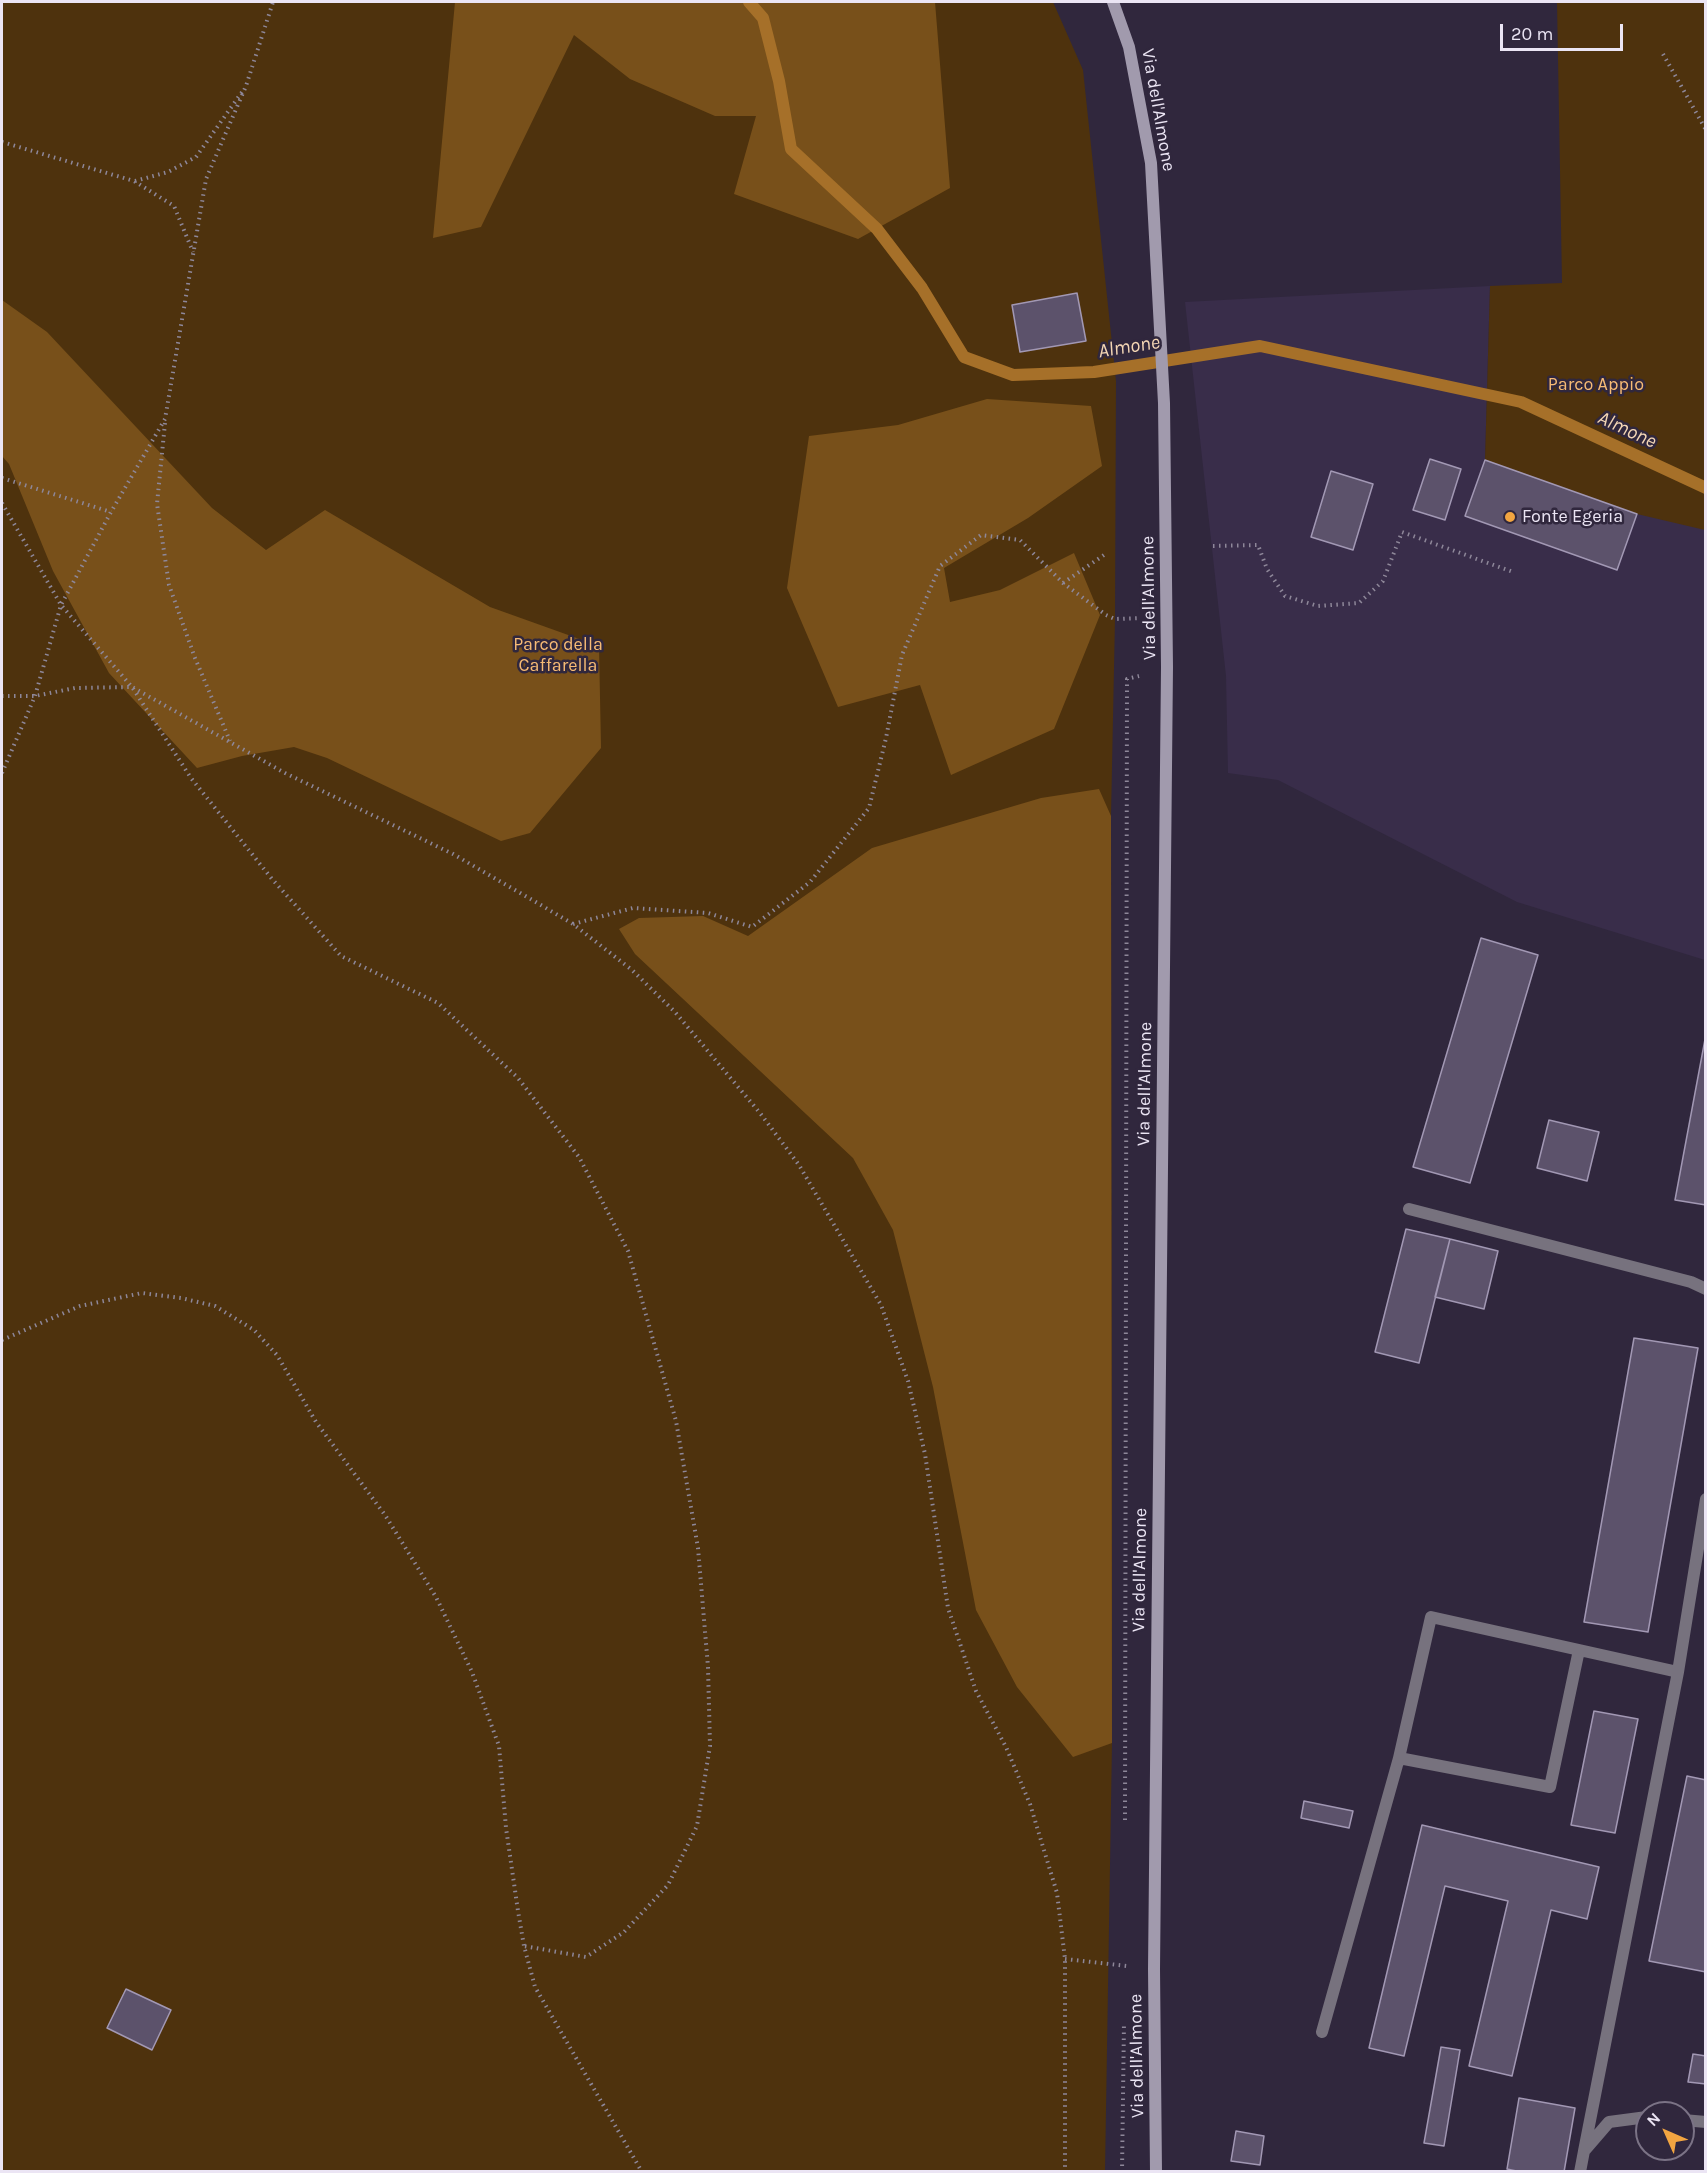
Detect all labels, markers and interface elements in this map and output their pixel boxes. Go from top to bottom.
scale bar [1503,12,1626,50]
text: 20 m [1511,23,1553,45]
street label: Via dell'Almone [1137,47,1179,173]
water label: Almone [1096,330,1162,364]
park label: Parco Appio [1548,374,1644,396]
water label: Almone [1594,406,1660,454]
place label: Fonte Egeria [1522,506,1623,528]
marker: Fonte Egeria [1503,510,1517,524]
street label: Via dell'Almone [1137,536,1161,660]
park label: Parco della Caffarella [513,634,603,676]
street label: Via dell'Almone [1133,1022,1157,1146]
street label: Via dell'Almone [1128,1508,1152,1632]
street label: Via dell'Almone [1125,1994,1149,2118]
north arrow [1635,2101,1695,2161]
text: N [1643,2109,1664,2130]

